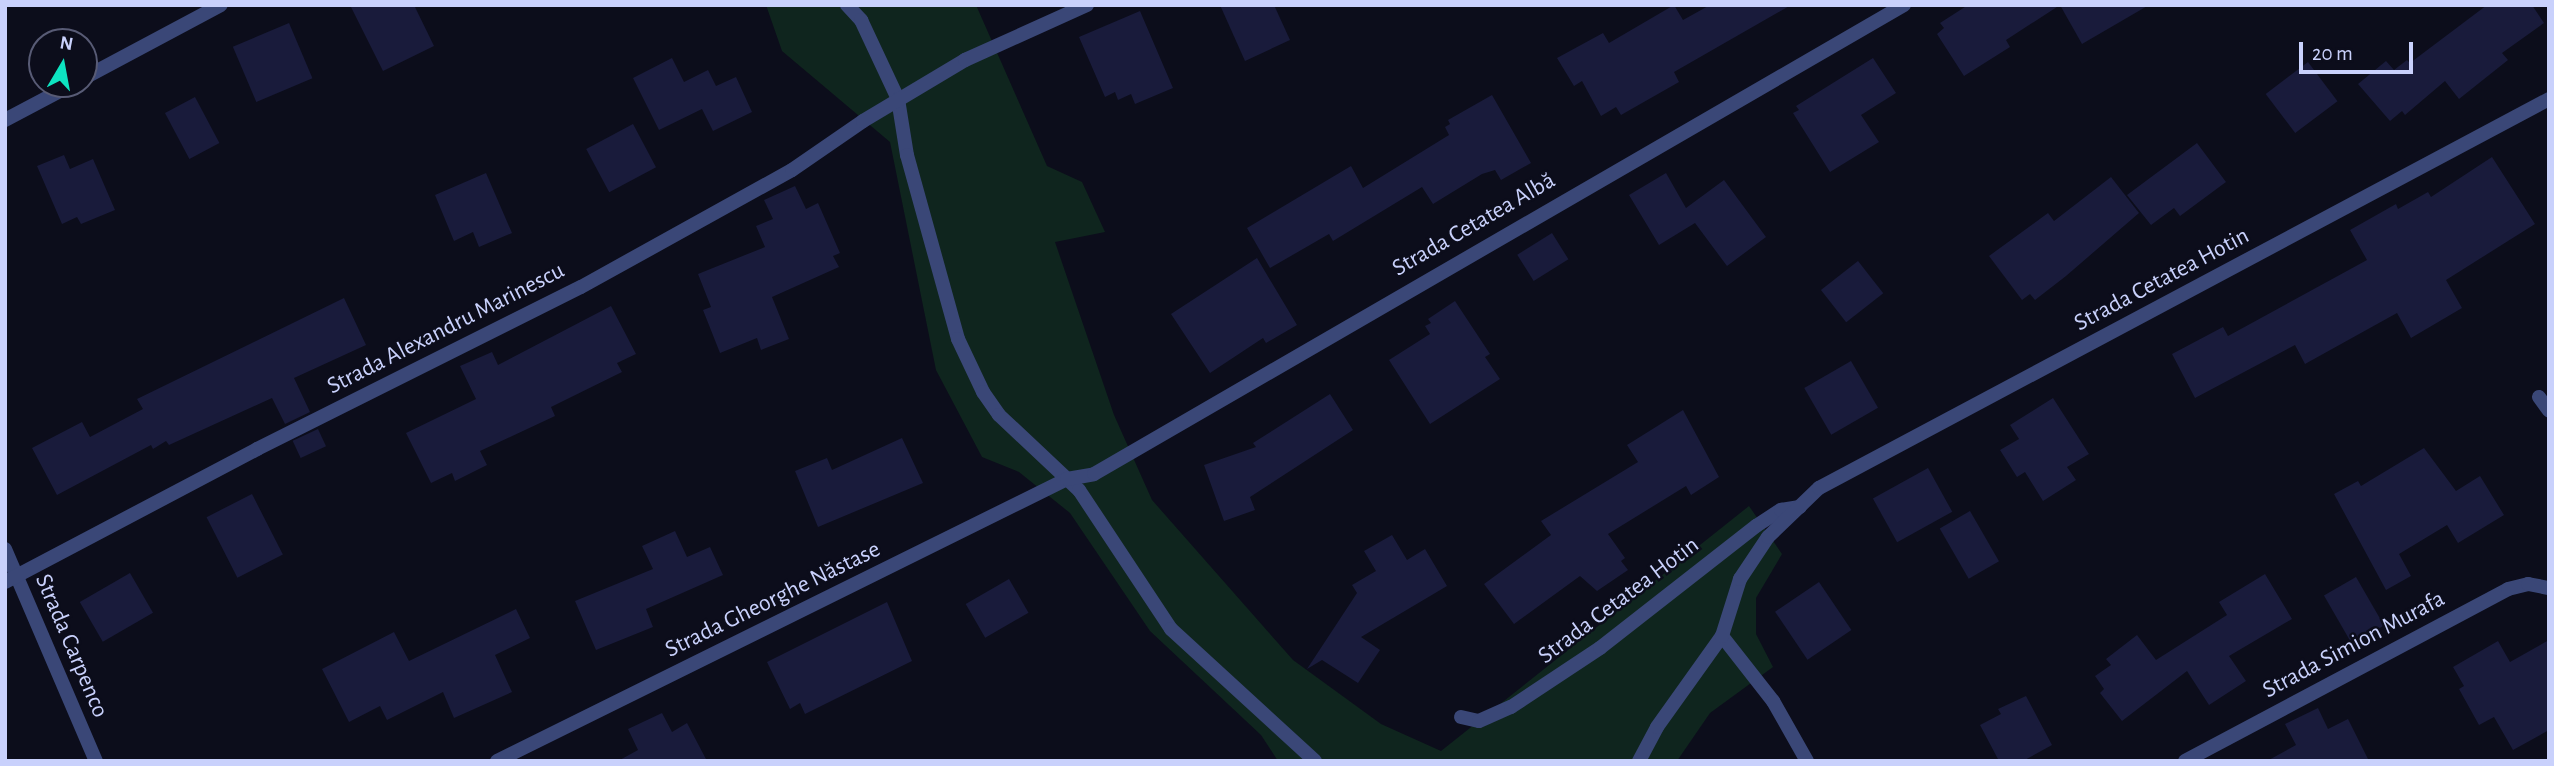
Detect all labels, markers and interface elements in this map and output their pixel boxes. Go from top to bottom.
north arrow [28,28,98,98]
scale bar [2302,28,2416,72]
text: N [58,33,75,54]
text: 20 m [2312,43,2353,64]
street label: Strada Cetatea Albă [1387,167,1561,283]
street label: Strada Cetatea Hotin [2070,222,2254,338]
street label: Strada Alexandru Marinescu [323,257,569,401]
street label: Strada Cetatea Hotin [1533,531,1705,671]
street label: Strada Gheorghe Năstase [661,535,885,665]
street label: Strada Carpenco [28,570,114,722]
street label: Strada Simion Murafa [2258,585,2450,705]

